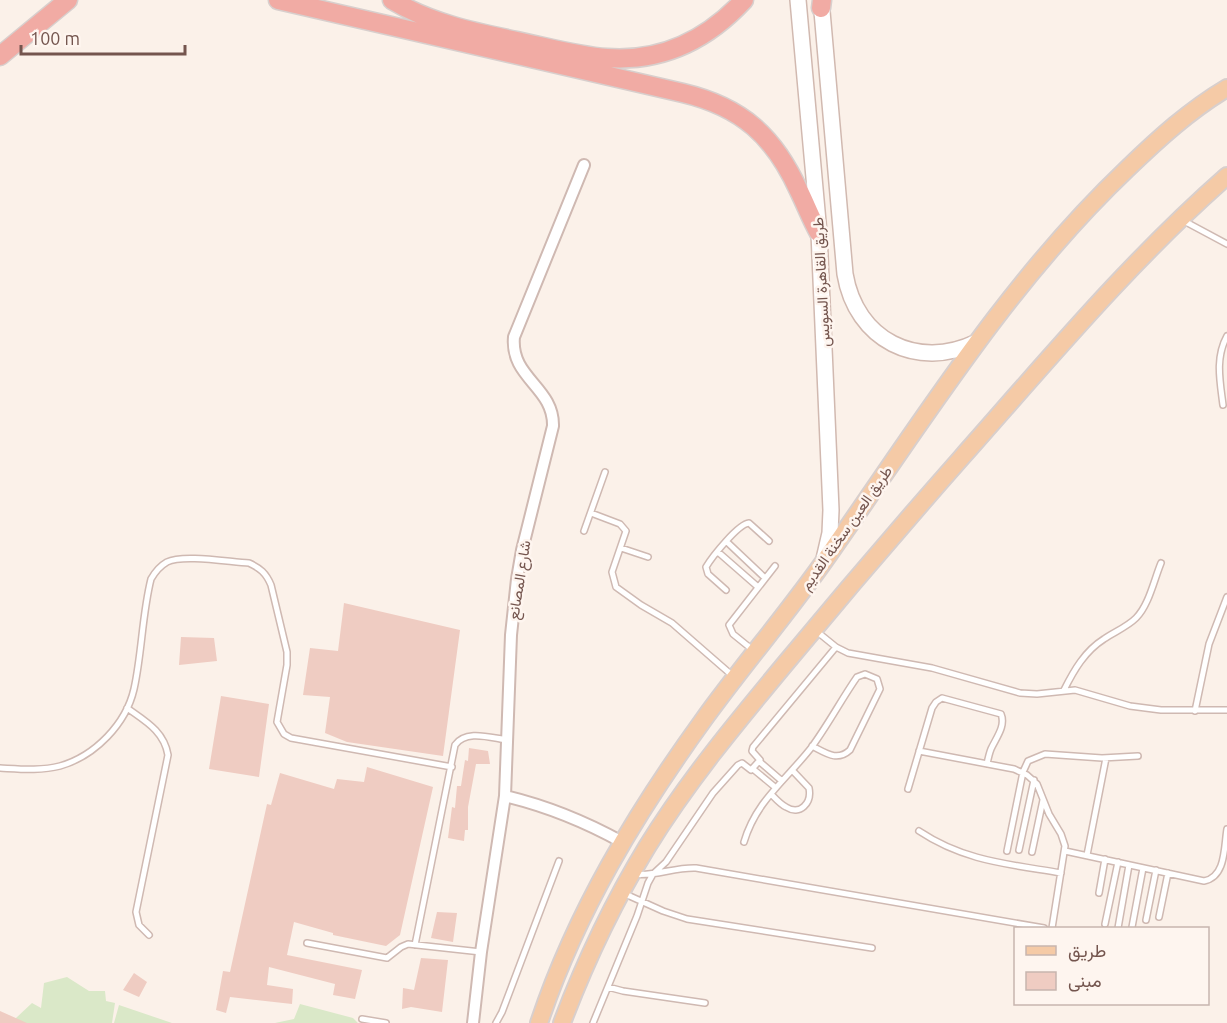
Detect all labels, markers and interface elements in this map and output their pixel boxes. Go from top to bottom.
scale bar [21,18,184,56]
text: 100 m [30,28,80,48]
street label: طريق القاهرة السويس [809,216,835,347]
street label: طريق العين سخنة القديم [797,463,897,594]
street label: شارع المصانع [504,539,537,621]
legend [1014,927,1209,1005]
text: طريق [1068,940,1106,962]
text: مبنى [1068,970,1102,992]

